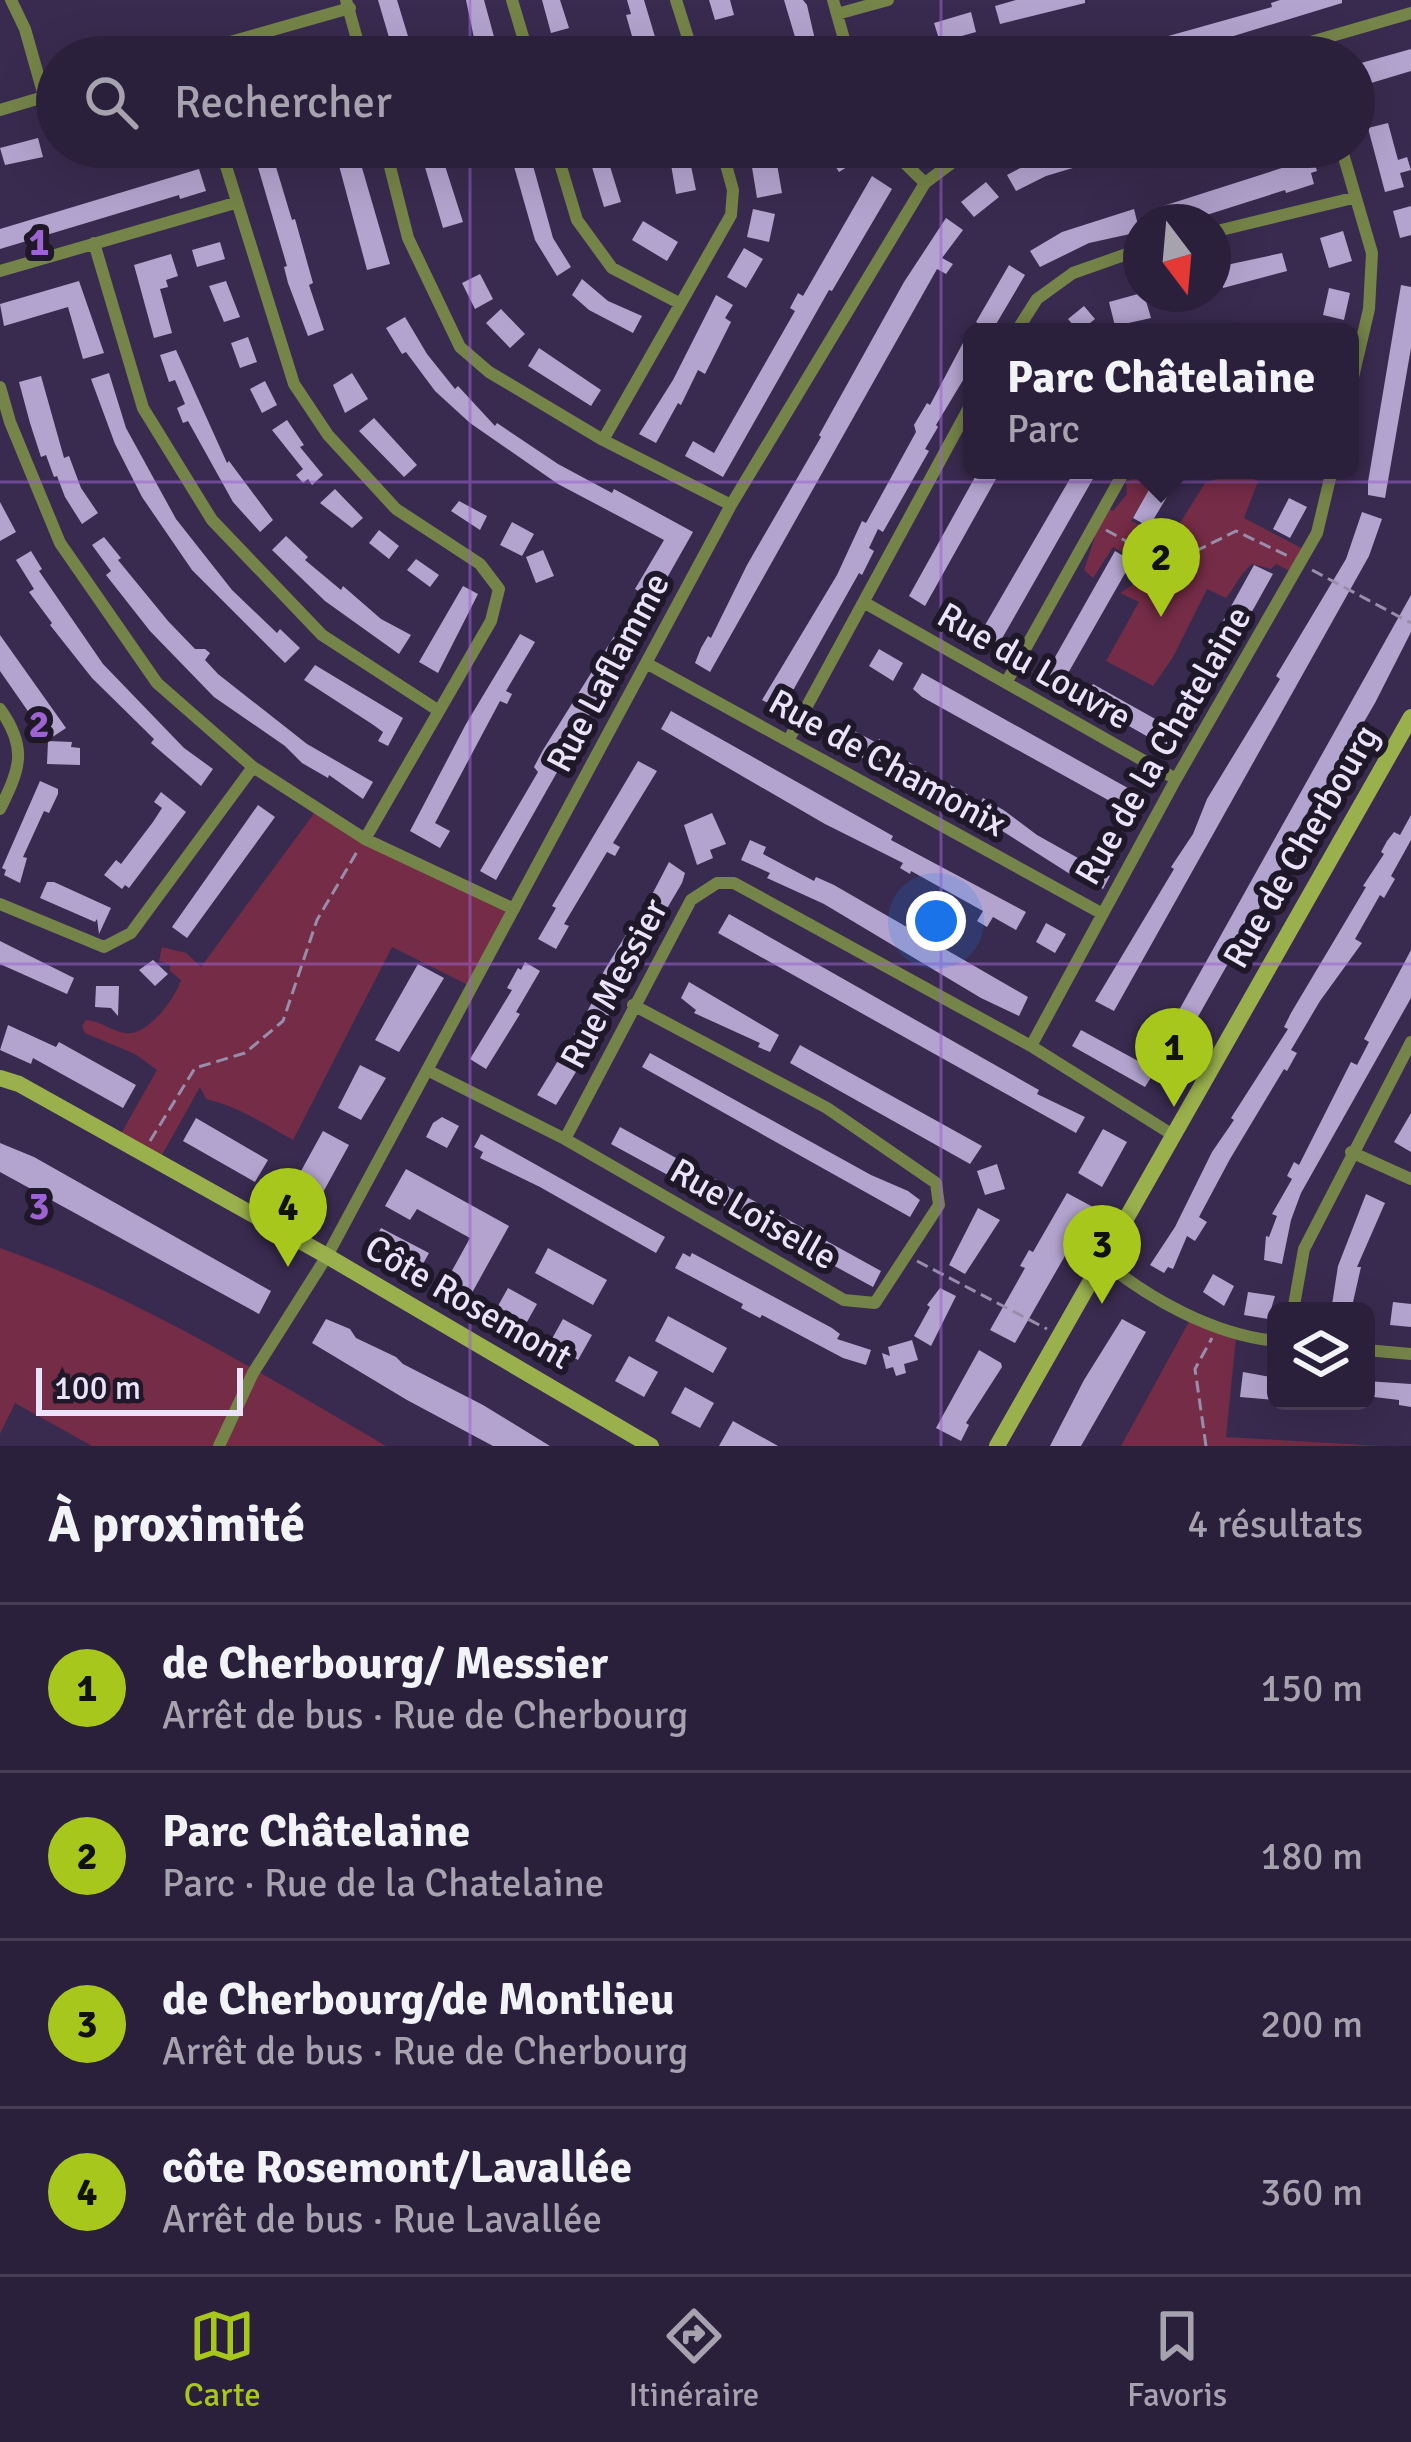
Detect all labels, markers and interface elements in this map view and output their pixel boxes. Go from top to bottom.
search box [36,36,1375,168]
icon: search [78,69,144,135]
text: Rechercher [174,75,392,130]
north arrow [1123,204,1231,312]
text: 1 [28,218,50,266]
popup [963,323,1359,479]
text: Parc Châtelaine [1007,350,1315,405]
text: Parc [1007,405,1080,453]
pin: 2 [1122,518,1200,617]
street label: Rue Laflamme [537,565,680,780]
street label: Rue du Louvre [929,593,1139,740]
street label: Rue de la Chatelaine [1065,599,1261,893]
street label: Rue de Chamonix [761,680,1014,847]
text: 2 [28,700,50,748]
street label: Rue de Cherbourg [1213,717,1389,976]
street label: Rue Messier [551,890,678,1076]
your location [906,891,966,951]
pin: 1 [1135,1008,1213,1107]
street label: Rue Loiselle [662,1149,845,1280]
pin: 4 [249,1168,327,1267]
text: 3 [28,1182,50,1230]
pin: 3 [1063,1205,1141,1304]
street label: Côte Rosemont [357,1225,580,1380]
map controls [1267,1302,1375,1410]
button: layers [1267,1302,1375,1410]
scale bar [36,1362,243,1415]
text: 100 m [54,1368,141,1409]
text: À proximité [48,1493,305,1556]
text: 4 résultats [1187,1500,1363,1548]
text: de Cherbourg/ Messier [162,1636,608,1691]
text: 1 [76,1664,98,1712]
text: 150 m [1260,1664,1363,1712]
text: Arrêt de bus · Rue de Cherbourg [162,1691,688,1739]
text: Parc Châtelaine [162,1804,470,1859]
text: 2 [76,1832,98,1880]
text: 180 m [1260,1832,1363,1880]
text: Parc · Rue de la Chatelaine [162,1859,604,1907]
text: de Cherbourg/de Montlieu [162,1972,674,2027]
text: 3 [76,2000,98,2048]
text: 200 m [1260,2000,1363,2048]
text: Arrêt de bus · Rue de Cherbourg [162,2027,688,2075]
text: côte Rosemont/Lavallée [162,2140,632,2195]
text: 4 [76,2168,98,2216]
text: 360 m [1260,2168,1363,2216]
text: Arrêt de bus · Rue Lavallée [162,2195,602,2243]
tab: Carte [184,2303,261,2416]
tab: Itinéraire [629,2303,759,2416]
tab: Favoris [1127,2303,1227,2416]

